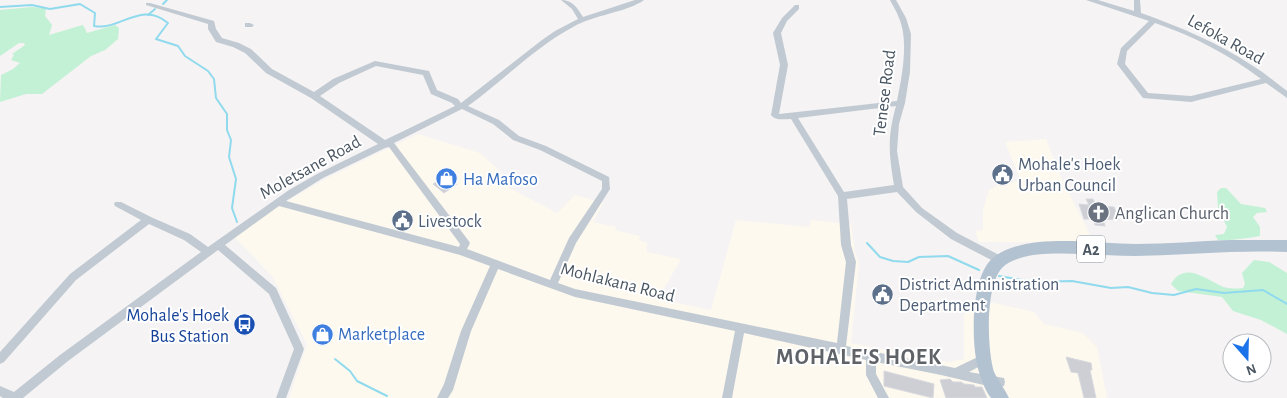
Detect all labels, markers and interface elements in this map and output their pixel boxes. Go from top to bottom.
street label: Lefoka Road [1184,12,1267,68]
street label: Tenese Road [871,49,899,138]
street label: Moletsane Road [257,133,364,203]
place label: Mohale's Hoek Urban Council [1018,156,1121,195]
public building icon: Mohale's Hoek Urban Council [990,162,1014,186]
shop icon: Ha Mafoso [435,167,459,191]
place label: Ha Mafoso [463,171,538,189]
church icon: Anglican Church [1087,201,1111,225]
place label: Anglican Church [1115,205,1229,223]
public building icon: Livestock [390,209,414,233]
place label: Livestock [418,213,482,231]
road number: A2 [1077,235,1105,262]
street label: Mohlakana Road [559,260,677,306]
place label: District Administration Department [899,276,1059,315]
public building icon: District Administration Department [871,282,895,306]
place label: Mohale's Hoek Bus Station [126,307,230,346]
bus stop icon: Mohale's Hoek Bus Station [233,313,257,337]
shop icon: Marketplace [310,322,334,346]
place label: Marketplace [338,326,425,344]
north arrow [1222,333,1272,383]
district label: MOHALE'S HOEK [776,346,942,368]
text: N [1244,361,1258,378]

